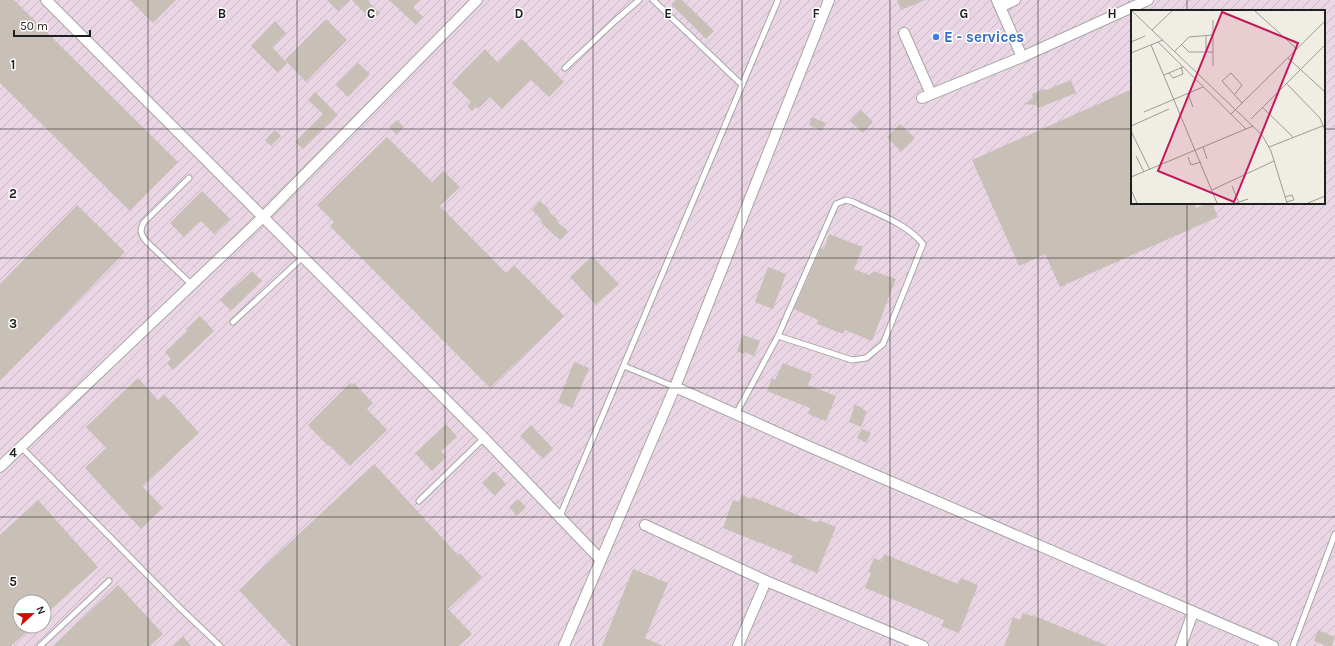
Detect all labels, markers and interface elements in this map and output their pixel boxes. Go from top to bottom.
text: B [218,6,226,21]
text: C [367,6,375,21]
text: D [515,6,524,21]
text: E [664,6,672,21]
text: F [812,6,820,21]
text: G [960,6,968,21]
text: H [1107,6,1117,21]
inset map [1131,10,1325,204]
scale bar [14,12,90,38]
text: 50 m [20,19,48,33]
place label: E - services [944,28,1024,46]
marker: E - services [931,32,941,42]
text: 1 [11,57,15,72]
text: 2 [9,186,17,201]
text: 3 [9,316,17,331]
text: 4 [9,445,17,460]
text: 5 [9,574,17,589]
north arrow [12,594,52,634]
text: N [33,604,48,617]

